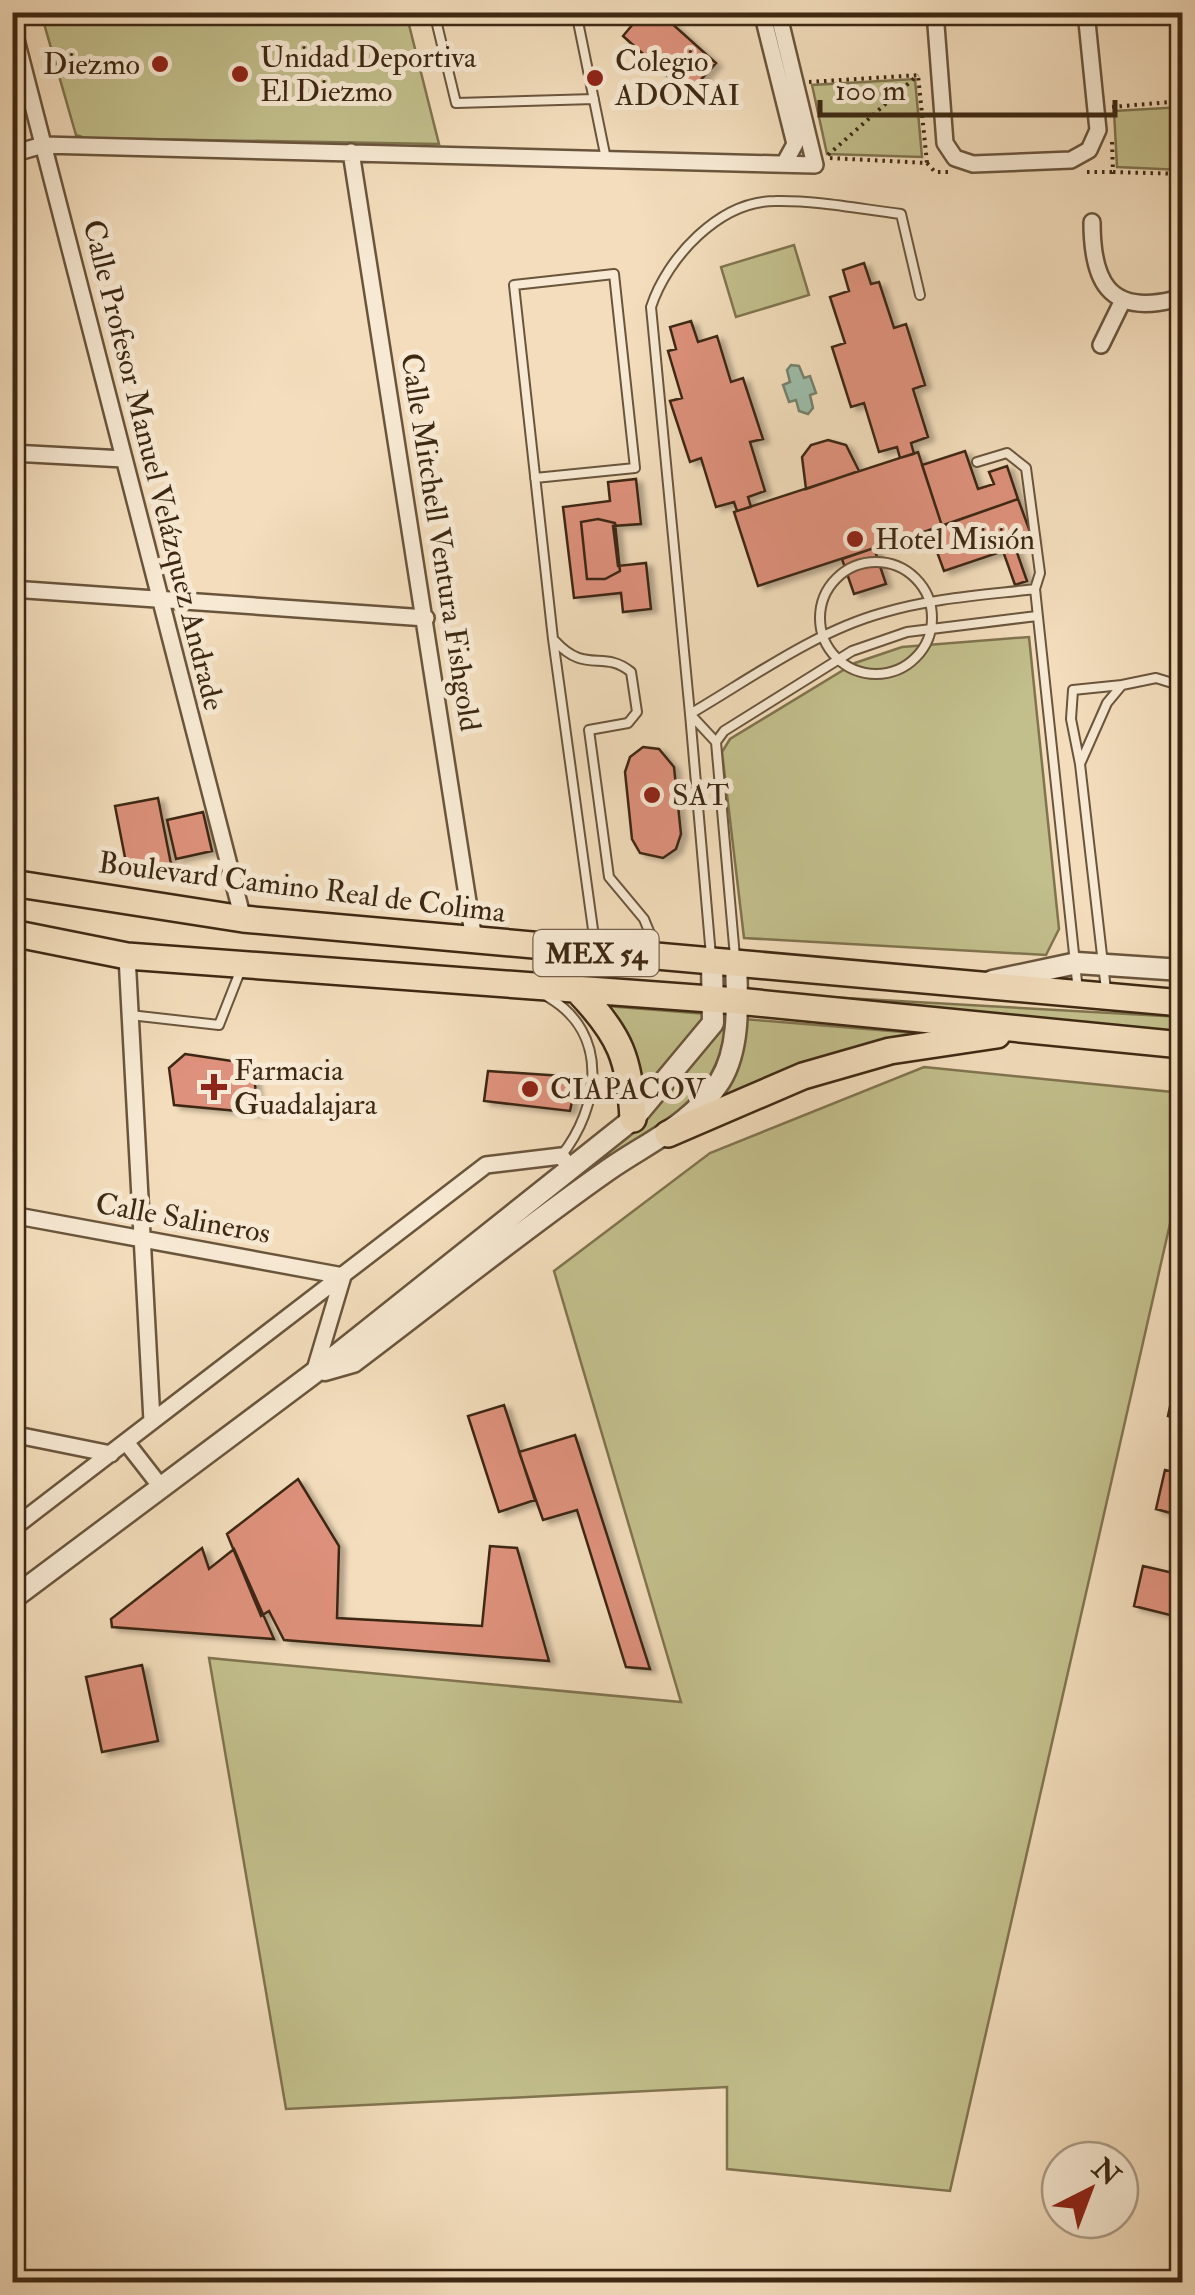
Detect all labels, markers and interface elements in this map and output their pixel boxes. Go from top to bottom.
place label: Unidad Deportiva El Diezmo [260,39,477,110]
place label: Colegio ADONAI [614,43,740,114]
place label: Diezmo [43,46,140,83]
marker: Diezmo [149,53,171,75]
scale bar [820,55,1115,117]
marker: Unidad Deportiva El Diezmo [229,63,251,85]
marker: Colegio ADONAI [584,67,606,89]
text: 100 m [835,72,906,109]
street label: Calle Profesor Manuel Velázquez Andrade [75,216,232,714]
street label: Calle Mitchell Ventura Fishgold [392,350,489,734]
place label: Hotel Misión [875,521,1035,558]
marker: Hotel Misión [844,528,866,550]
place label: SAT [672,777,729,814]
marker: SAT [641,784,663,806]
street label: Boulevard Camino Real de Colima [96,844,508,931]
road number: MEX 54 [534,930,658,976]
place label: Farmacia Guadalajara [234,1052,378,1123]
place label: CIAPACOV [550,1071,707,1108]
marker: Farmacia Guadalajara [203,1076,225,1098]
marker: CIAPACOV [519,1078,541,1100]
street label: Calle Salineros [93,1185,273,1252]
north arrow [1040,2140,1140,2240]
text: N [1084,2150,1127,2195]

